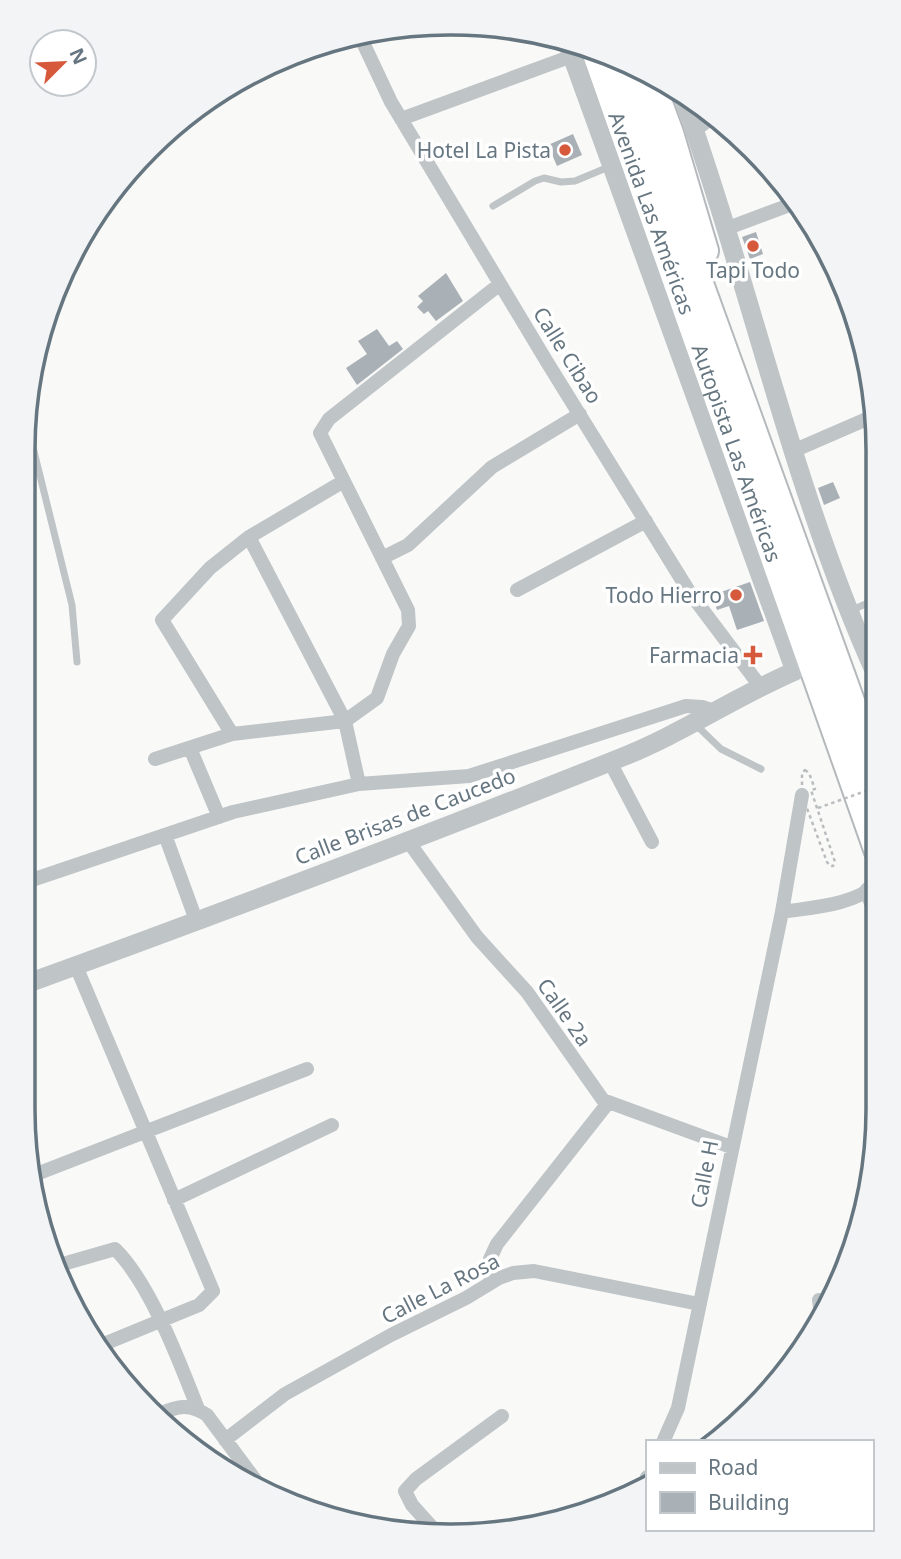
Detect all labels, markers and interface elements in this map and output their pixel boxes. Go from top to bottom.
north arrow [28,28,98,98]
text: N [64,44,94,68]
street label: Avenida Las Américas [602,108,702,318]
place label: Hotel La Pista [417,136,551,164]
marker: Hotel La Pista [557,142,573,158]
marker: Tapi Todo [745,238,761,254]
place label: Tapi Todo [706,256,800,284]
street label: Calle Cibao [527,301,609,409]
street label: Autopista Las Américas [686,340,788,566]
place label: Todo Hierro [606,581,722,609]
marker: Todo Hierro [728,587,744,603]
place label: Farmacia [649,641,739,669]
marker: Farmacia [745,647,761,663]
street label: Calle Brisas de Caucedo [291,761,519,871]
street label: Calle 2a [531,972,599,1052]
street label: Calle H [684,1138,724,1210]
street label: Calle La Rosa [376,1246,504,1330]
legend [646,1440,873,1531]
text: Road [708,1453,758,1481]
text: Building [708,1488,790,1516]

